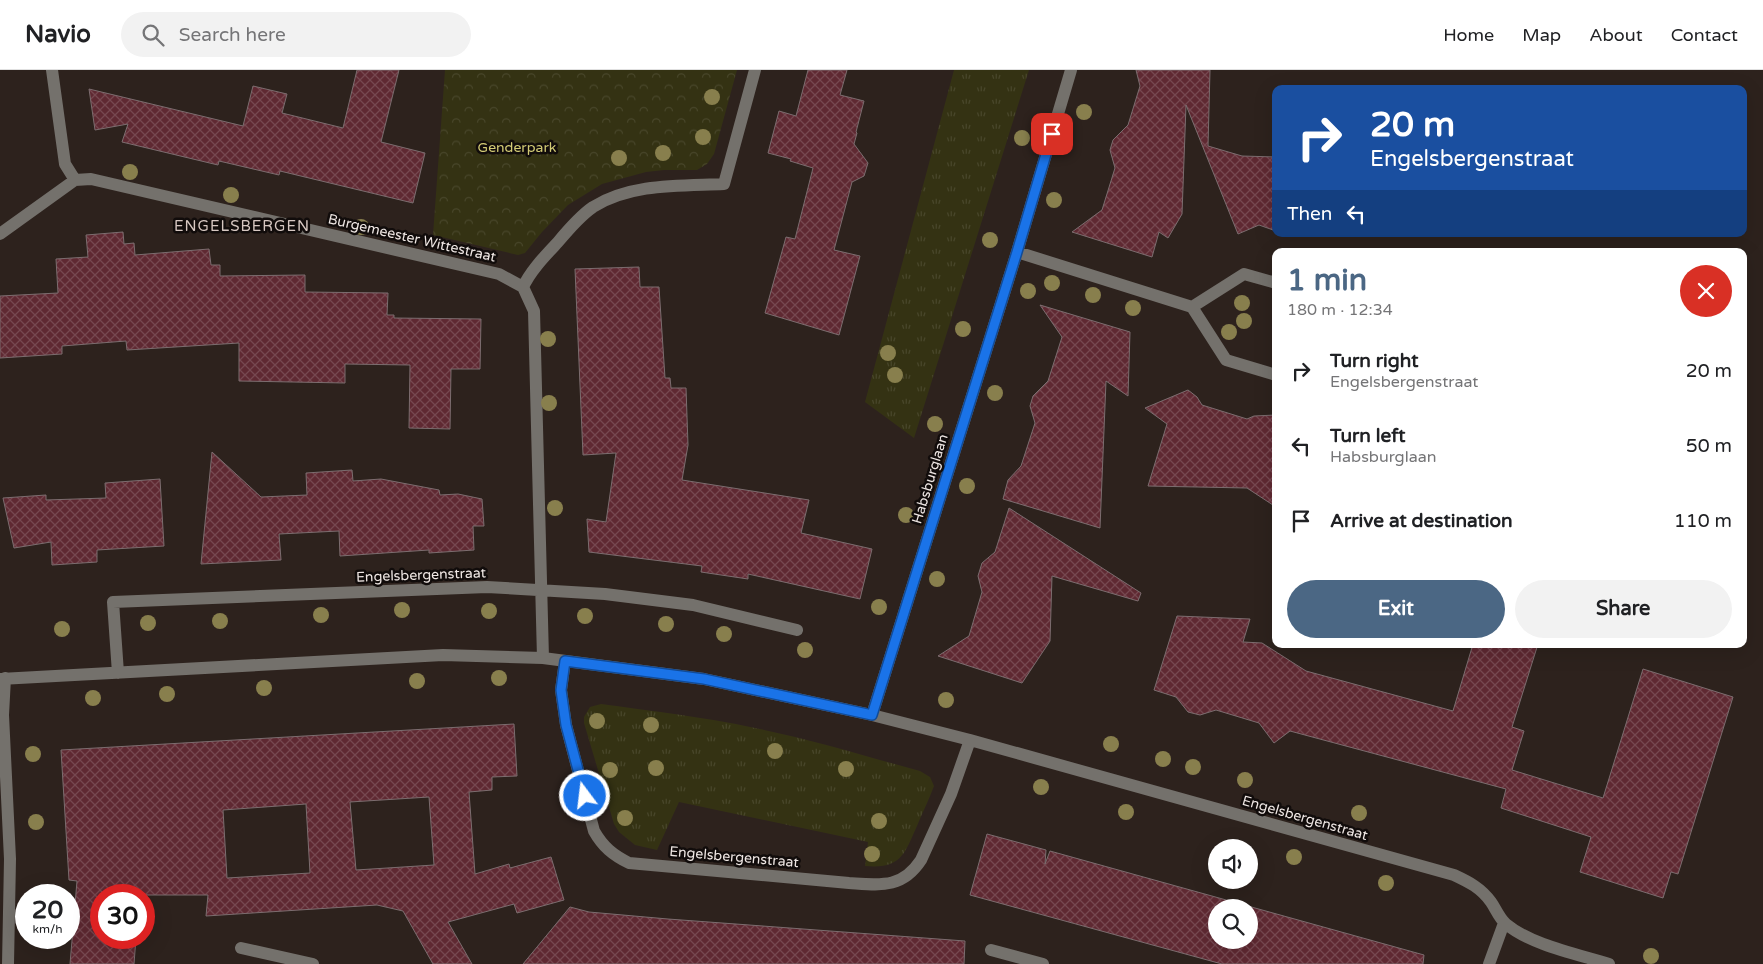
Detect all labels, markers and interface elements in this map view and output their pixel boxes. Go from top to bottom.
search box [121,12,471,57]
text: Navio [25,20,91,49]
icon: search [139,21,167,49]
text: Search here [179,24,286,46]
text: Home [1443,24,1494,46]
text: Map [1522,24,1561,46]
text: About [1589,24,1643,46]
text: Contact [1671,24,1738,46]
text: 20 m [1370,104,1455,146]
icon: right [1287,105,1352,170]
pin [1031,113,1073,155]
icon: arrive [1038,120,1066,148]
park label: Genderpark [478,139,557,156]
text: Engelsbergenstraat [1370,146,1574,172]
icon: left [1342,200,1370,228]
text: Then [1287,203,1332,225]
street label: Burgemeester Wittestraat [326,210,498,266]
district label: ENGELSBERGEN [174,217,310,235]
text: 1 min [1287,262,1367,299]
button: close [1680,265,1732,317]
text: 180 m · 12:34 [1287,300,1393,320]
text: Turn right [1330,350,1418,372]
icon: right [1287,357,1315,385]
text: 20 m [1686,360,1732,382]
text: Engelsbergenstraat [1330,372,1478,392]
text: Turn left [1330,425,1406,447]
street label: Habsburglaan [908,432,952,526]
icon: left [1287,432,1315,460]
text: 50 m [1686,435,1732,457]
text: Habsburglaan [1330,447,1436,467]
icon: arrive [1287,507,1315,535]
text: Arrive at destination [1330,510,1513,532]
text: 110 m [1674,510,1732,532]
street label: Engelsbergenstraat [356,564,487,586]
button: Exit [1287,580,1505,638]
button: Share [1515,580,1732,638]
position arrow [558,769,610,821]
street label: Engelsbergenstraat [1240,792,1370,844]
map controls [1208,839,1258,949]
button: sound [1208,839,1258,889]
street label: Engelsbergenstraat [669,843,800,871]
speed limit sign: 30 [90,884,155,949]
text: 20 [32,895,63,925]
button: search [1208,899,1258,949]
text: km/h [32,922,63,936]

